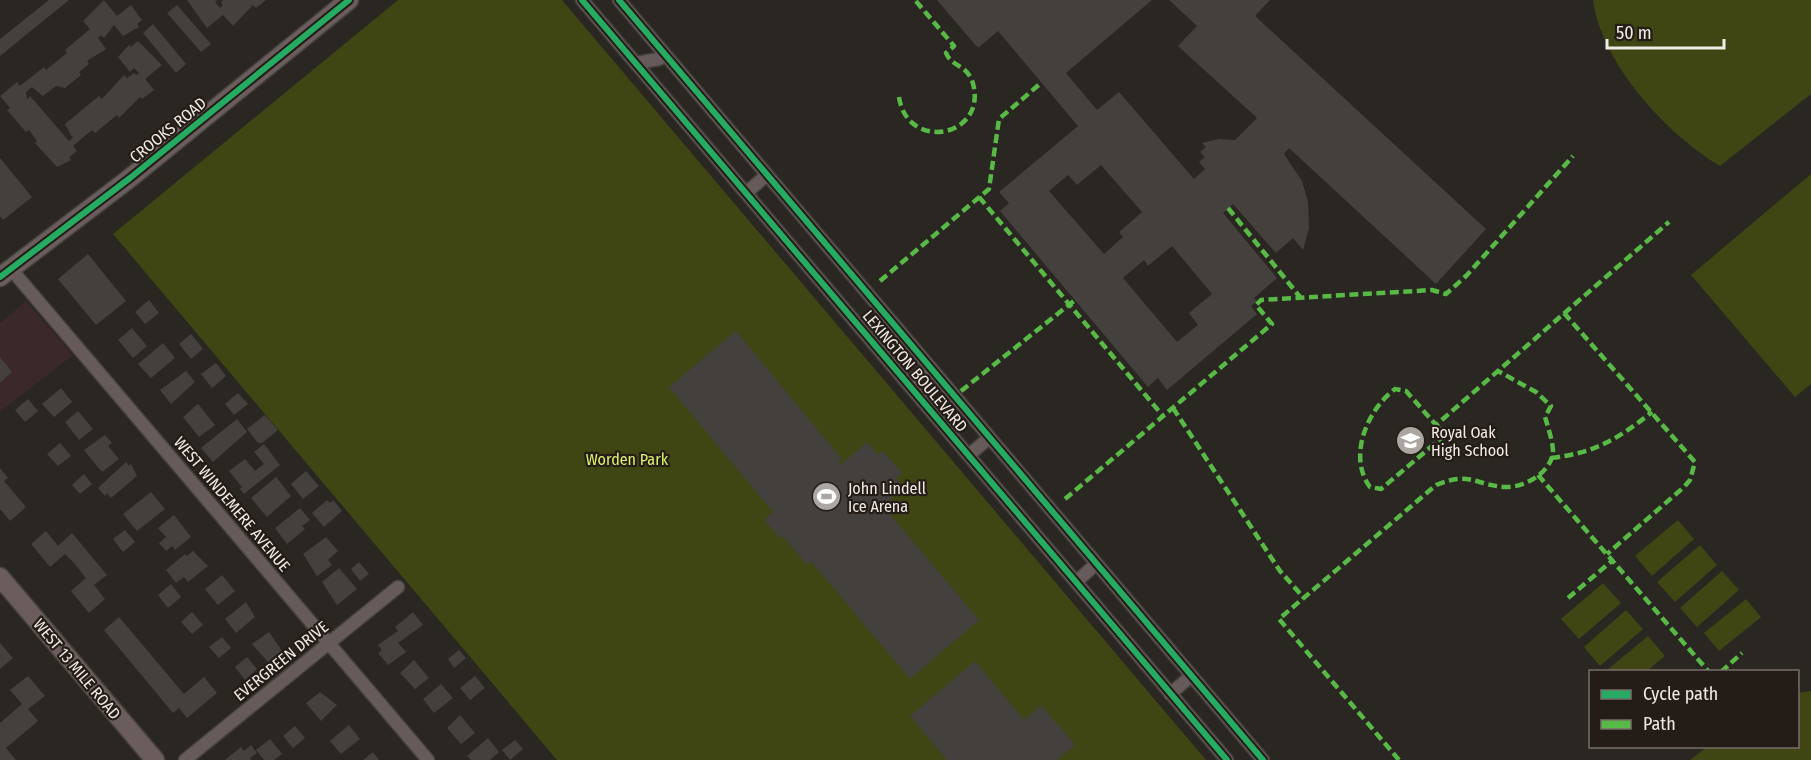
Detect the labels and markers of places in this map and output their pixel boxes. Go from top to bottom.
place label: Royal Oak High School [1431,423,1509,460]
school or university icon: Royal Oak High School [1394,425,1426,457]
place label: John Lindell Ice Arena [848,479,926,516]
sports icon: John Lindell Ice Arena [811,481,843,513]

